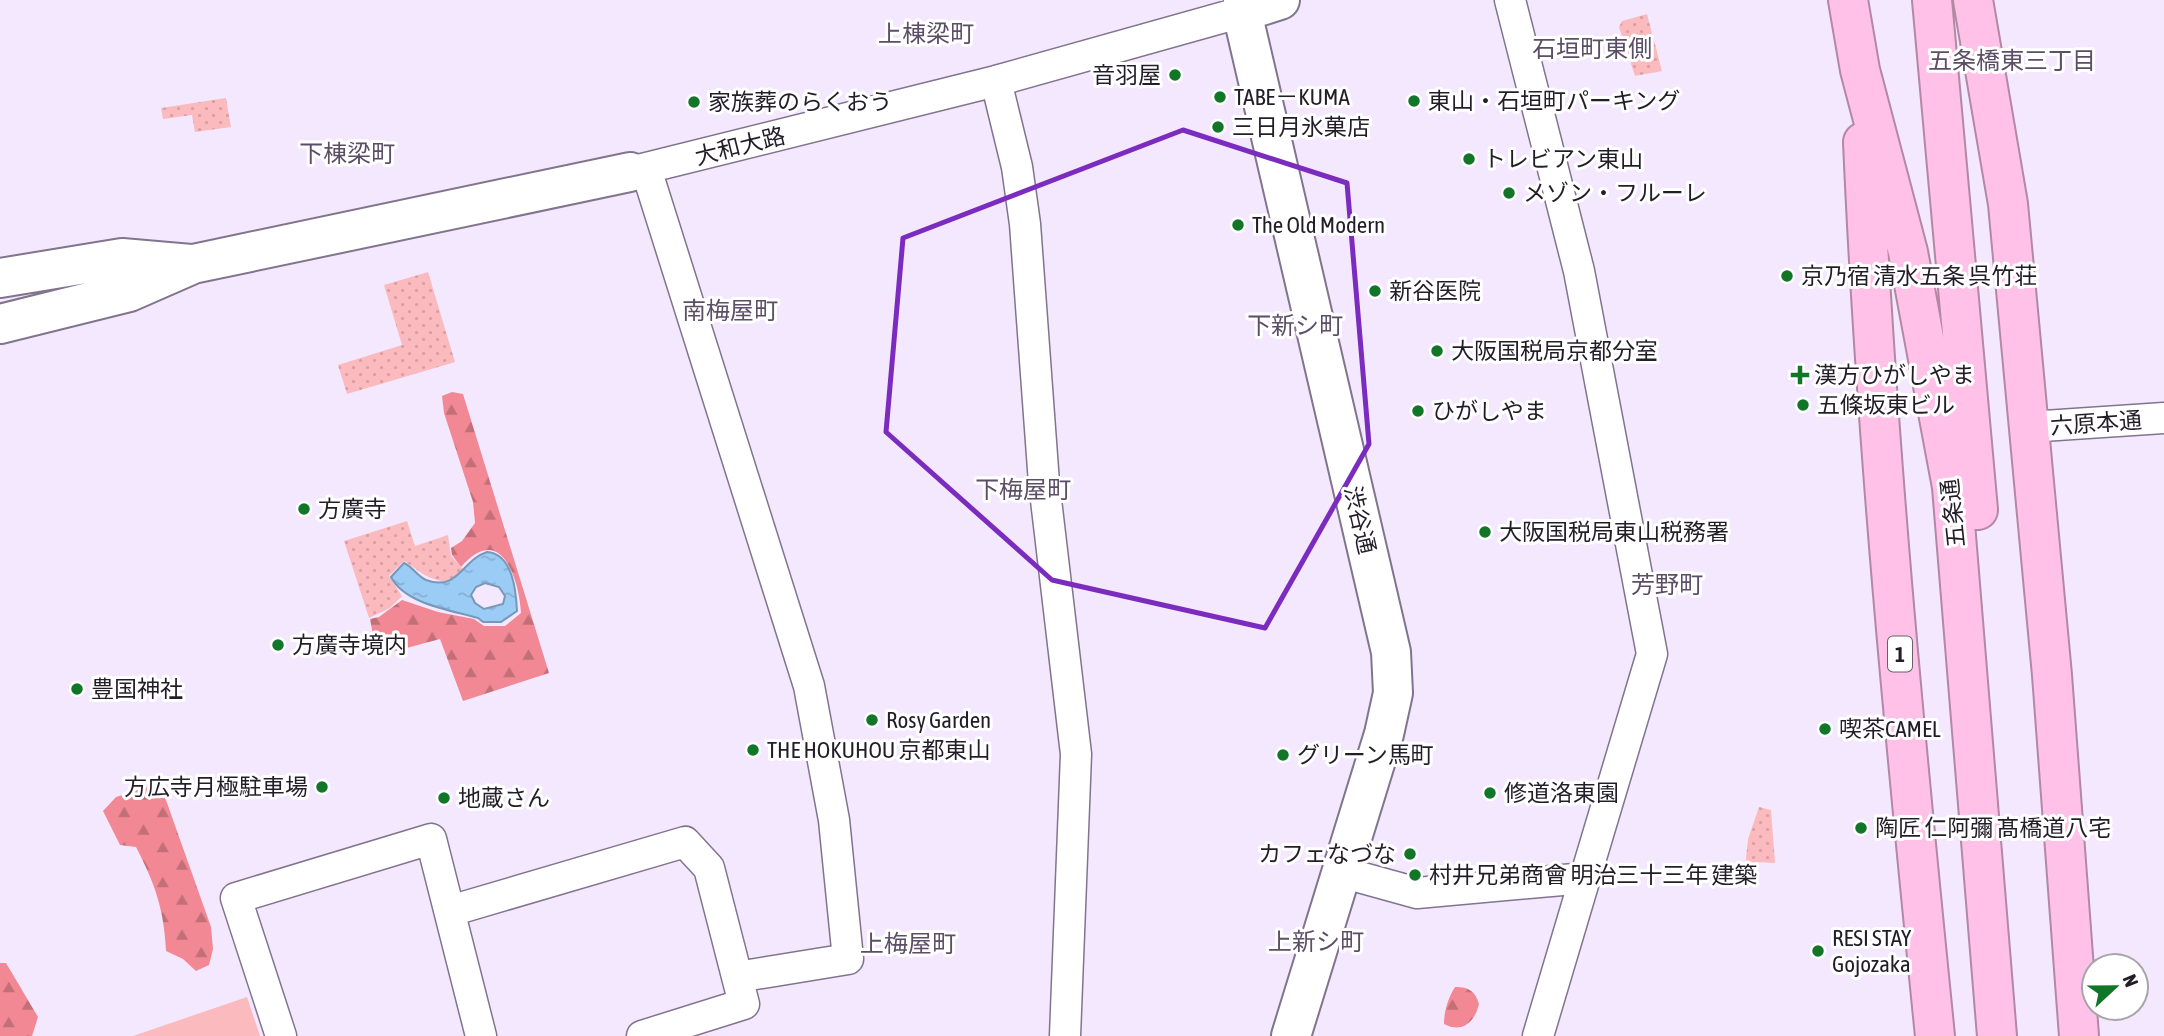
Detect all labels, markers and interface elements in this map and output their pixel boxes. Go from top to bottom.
district label: 上棟梁町 [878,20,974,47]
district label: 石垣町東側 [1532,35,1652,62]
district label: 五条橋東三丁目 [1928,47,2096,74]
place label: 音羽屋 [1092,62,1161,88]
marker: 音羽屋 [1167,67,1183,83]
place label: TABE－KUMA [1234,84,1350,110]
place label: 東山・石垣町パーキング [1428,88,1680,114]
place label: 家族葬のらくおう [708,89,892,115]
marker: TABE－KUMA [1212,89,1228,105]
marker: 東山・石垣町パーキング [1406,93,1422,109]
marker: 家族葬のらくおう [686,94,702,110]
place label: 三日月氷菓店 [1232,114,1370,140]
marker: 三日月氷菓店 [1210,119,1226,135]
street label: 大和大路 [692,122,788,170]
district label: 下棟梁町 [299,140,395,167]
place label: トレビアン東山 [1483,146,1643,172]
marker: トレビアン東山 [1461,151,1477,167]
place label: メゾン・フルーレ [1523,180,1707,206]
marker: メゾン・フルーレ [1501,185,1517,201]
place label: The Old Modern [1252,212,1385,238]
marker: The Old Modern [1230,217,1246,233]
place label: 京乃宿 清水五条 呉竹荘 [1801,263,2037,289]
marker: 京乃宿 清水五条 呉竹荘 [1779,268,1795,284]
place label: 新谷医院 [1389,278,1481,304]
marker: 新谷医院 [1367,283,1383,299]
district label: 南梅屋町 [682,297,778,324]
district label: 下新シ町 [1247,312,1343,339]
place label: 大阪国税局京都分室 [1451,338,1658,364]
marker: 大阪国税局京都分室 [1429,343,1445,359]
place label: 漢方ひがしやま [1814,362,1975,388]
marker: 漢方ひがしやま [1792,367,1808,383]
place label: 五條坂東ビル [1817,392,1955,418]
marker: 五條坂東ビル [1795,397,1811,413]
place label: ひがしやま [1432,398,1547,424]
marker: ひがしやま [1410,403,1426,419]
street label: 六原本通 [2049,407,2143,439]
district label: 下梅屋町 [975,476,1071,503]
street label: 五条通 [1936,477,1970,549]
street label: 渋谷通 [1340,483,1380,557]
place label: 方廣寺 [318,496,387,522]
marker: 方廣寺 [296,501,312,517]
place label: 大阪国税局東山税務署 [1499,519,1729,545]
marker: 大阪国税局東山税務署 [1477,524,1493,540]
district label: 芳野町 [1631,571,1703,598]
place label: 方廣寺境内 [292,632,407,658]
road number: 1 [1888,636,1912,672]
marker: 方廣寺境内 [270,637,286,653]
place label: 豊国神社 [91,676,183,702]
marker: 豊国神社 [69,681,85,697]
place label: Rosy Garden [886,707,991,733]
marker: Rosy Garden [864,712,880,728]
place label: 喫茶CAMEL [1839,716,1941,742]
marker: 喫茶CAMEL [1817,721,1833,737]
place label: THE HOKUHOU 京都東山 [767,737,991,763]
marker: THE HOKUHOU 京都東山 [745,742,761,758]
place label: グリーン馬町 [1297,742,1434,768]
marker: グリーン馬町 [1275,747,1291,763]
place label: 方広寺月極駐車場 [124,774,308,800]
marker: 方広寺月極駐車場 [314,779,330,795]
place label: 修道洛東園 [1504,780,1619,806]
place label: 地蔵さん [458,785,550,811]
marker: 修道洛東園 [1482,785,1498,801]
marker: 地蔵さん [436,790,452,806]
place label: 陶匠 仁阿彌 髙橋道八宅 [1875,815,2111,841]
marker: 陶匠 仁阿彌 髙橋道八宅 [1853,820,1869,836]
place label: カフェなづな [1258,841,1396,867]
marker: カフェなづな [1402,846,1418,862]
place label: 村井兄弟商會 明治三十三年 建築 [1429,862,1757,888]
marker: 村井兄弟商會 明治三十三年 建築 [1407,867,1423,883]
place label: RESI STAY Gojozaka [1832,925,1912,977]
district label: 上新シ町 [1268,928,1364,955]
district label: 上梅屋町 [860,930,956,957]
marker: RESI STAY Gojozaka [1810,943,1826,959]
north arrow [2080,952,2150,1022]
text: N [2118,971,2143,990]

